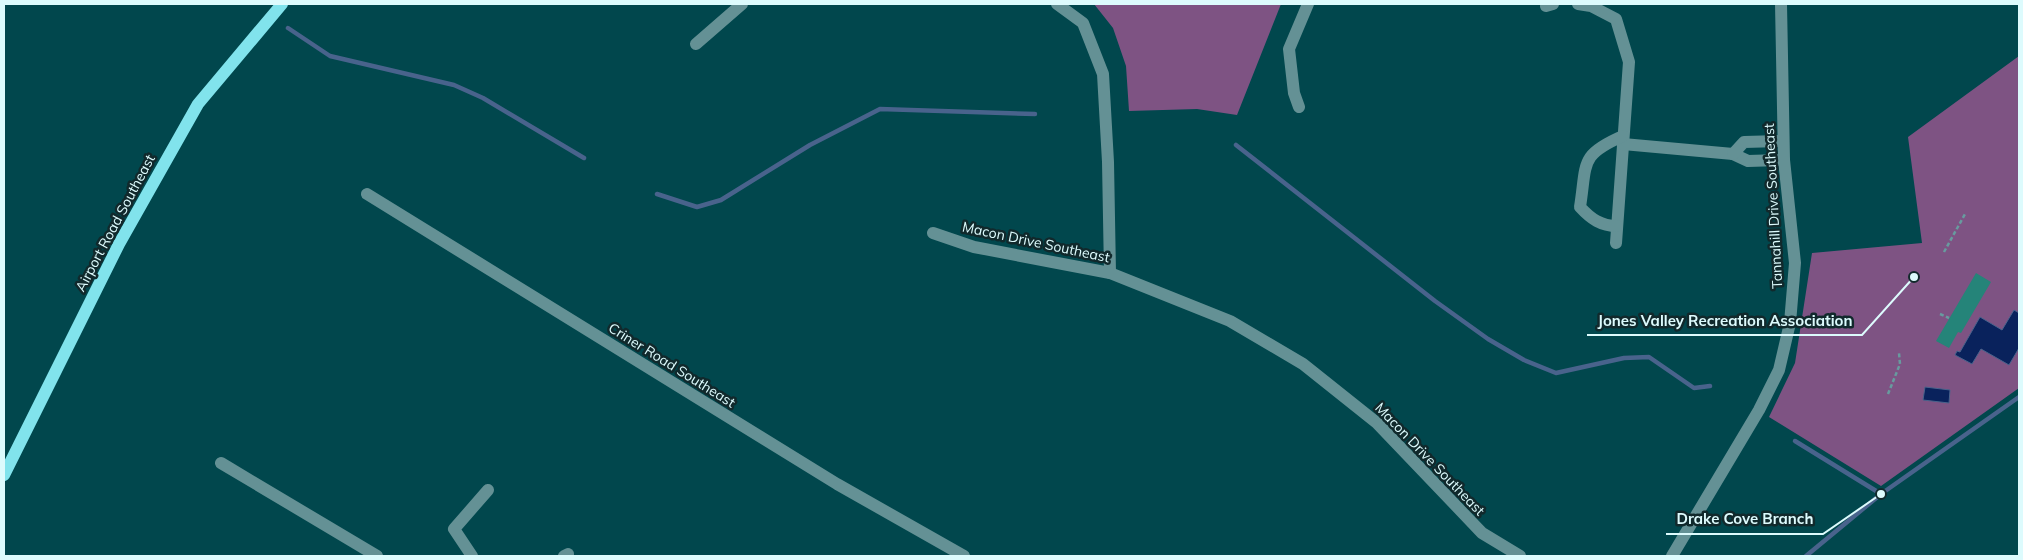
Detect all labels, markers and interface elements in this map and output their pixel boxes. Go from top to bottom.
street label: Tannahill Drive Southeast [1760,123,1786,289]
street label: Airport Road Southeast [71,151,159,295]
street label: Macon Drive Southeast [961,218,1111,266]
callout: Jones Valley Recreation Association [1587,305,1862,335]
text: Jones Valley Recreation Association [1598,311,1853,330]
street label: Criner Road Southeast [605,319,739,411]
street label: Macon Drive Southeast [1371,399,1489,519]
callout: Drake Cove Branch [1666,504,1823,534]
text: Drake Cove Branch [1677,509,1813,528]

